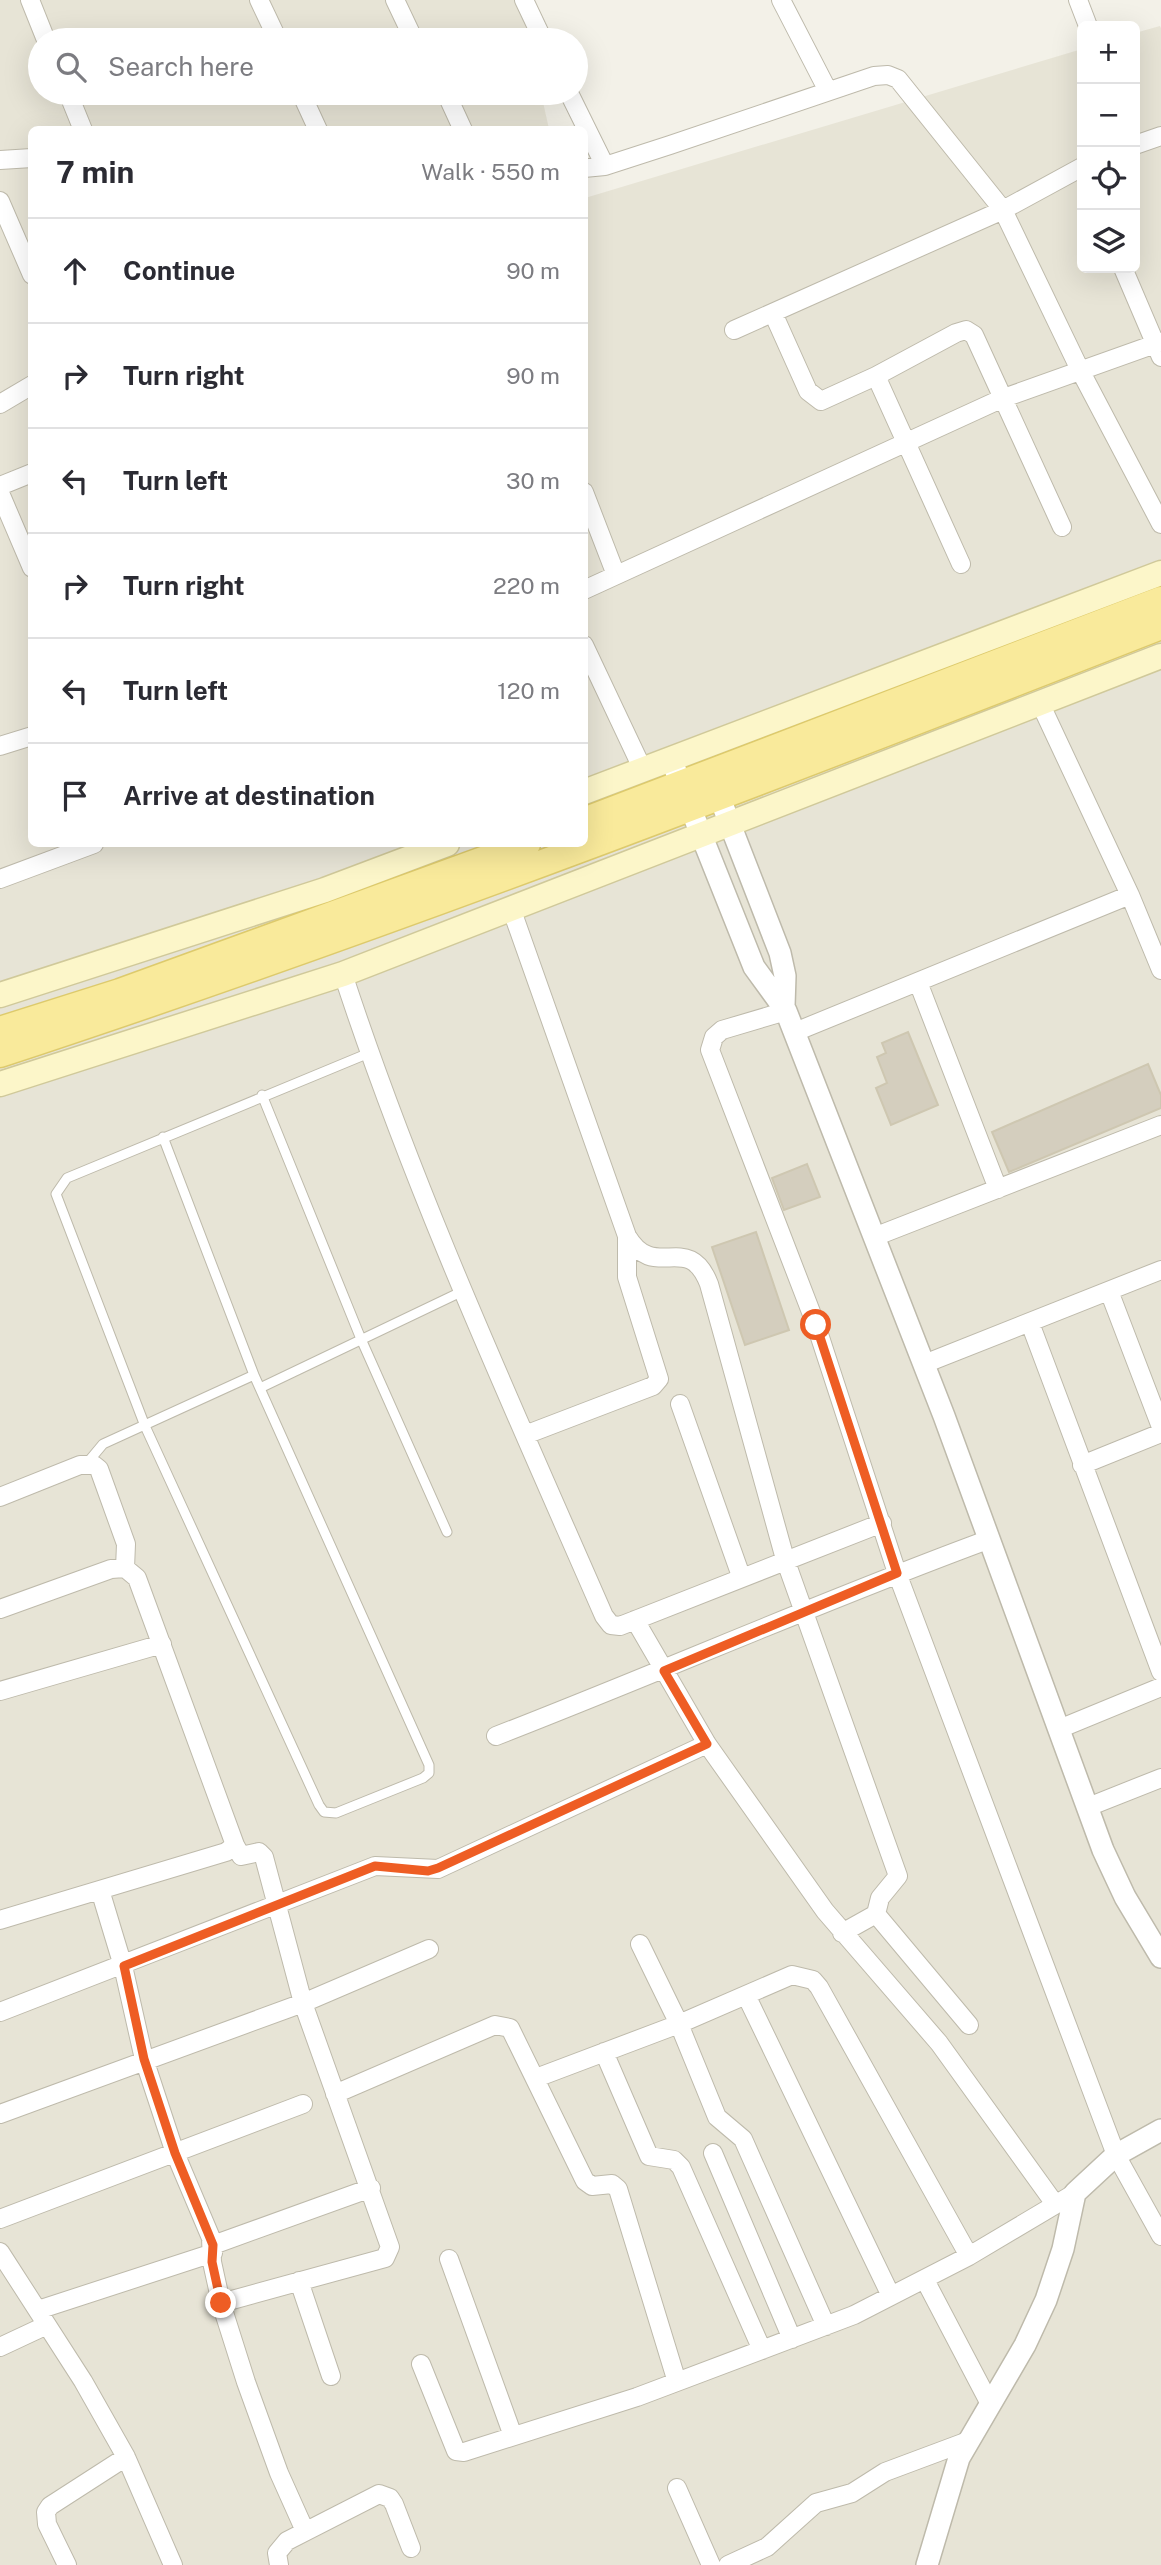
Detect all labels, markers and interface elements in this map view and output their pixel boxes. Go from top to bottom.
map controls [1077,21,1140,273]
button: + [1077,21,1140,84]
search box [28,28,588,105]
icon: search [52,48,90,86]
text: Search here [108,51,254,82]
button: − [1077,84,1140,147]
button: locate [1077,147,1140,210]
text: 7 min [56,154,134,190]
text: Walk · 550 m [421,158,560,185]
button: layers [1077,210,1140,273]
icon: ahead [56,252,94,290]
text: Continue [123,255,235,286]
text: 90 m [506,257,560,284]
icon: right [56,357,94,395]
text: Turn right [123,360,245,391]
text: 90 m [506,362,560,389]
icon: left [56,462,94,500]
text: Turn left [123,465,228,496]
text: 30 m [506,467,560,494]
icon: right [56,567,94,605]
text: Turn right [123,570,245,601]
text: 220 m [493,572,560,599]
icon: left [56,672,94,710]
text: Turn left [123,675,228,706]
text: 120 m [497,677,560,704]
icon: arrive [56,777,94,815]
text: Arrive at destination [123,780,375,811]
route start [800,1309,831,1340]
route end [205,2287,236,2318]

